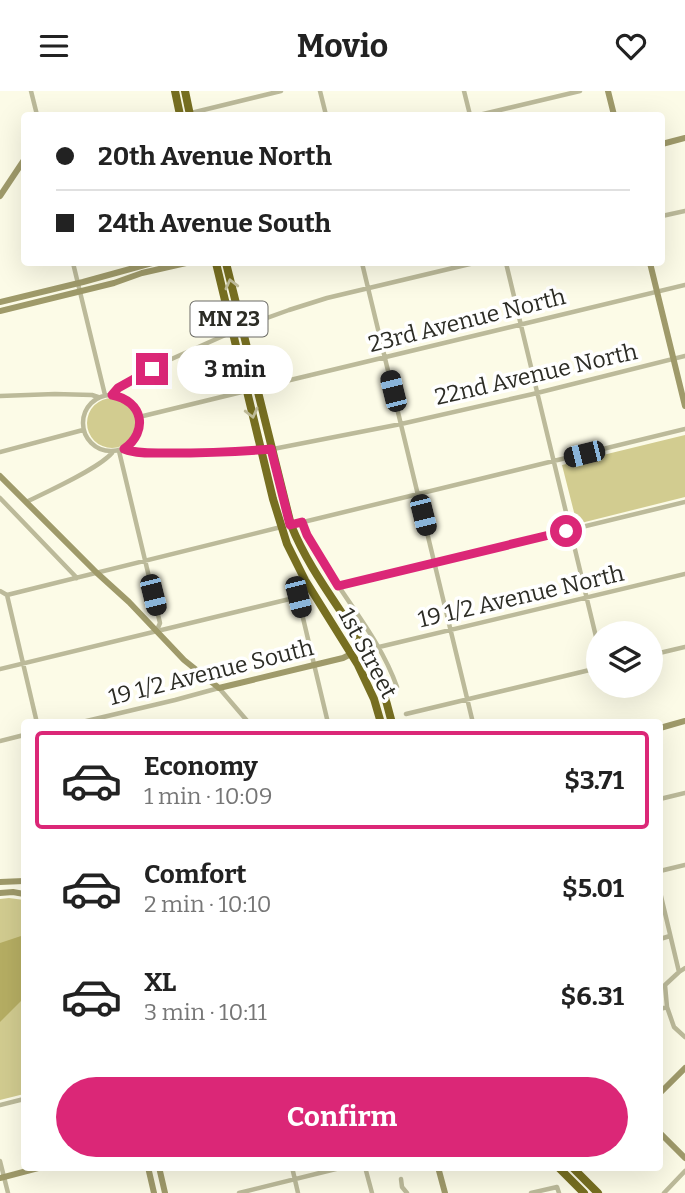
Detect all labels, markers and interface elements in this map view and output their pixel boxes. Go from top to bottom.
icon: menu [35,27,73,65]
text: Movio [297,27,388,65]
icon: heart [612,27,650,65]
text: 20th Avenue North [98,141,332,172]
text: 24th Avenue South [98,208,331,239]
one-way arrow [225,278,239,290]
street label: 23rd Avenue North [366,282,568,358]
road number: MN 23 [190,301,268,337]
street label: 22nd Avenue North [432,337,640,411]
callout: 3 min [176,345,292,393]
route end [136,353,168,385]
text: 3 min [204,355,266,383]
car [378,368,409,414]
one-way arrow [244,407,258,419]
car [562,439,607,469]
car [408,492,439,538]
route start [550,515,582,547]
street label: 19 1/2 Avenue North [415,559,627,633]
car [138,572,169,618]
car [283,574,314,620]
street label: 1st Street [333,603,403,703]
map controls [586,621,663,698]
button: layers [586,621,663,698]
street label: 19 1/2 Avenue South [106,633,316,711]
icon: car [60,749,123,812]
text: Economy [144,751,258,782]
text: $3.71 [564,765,624,796]
text: 1 min · 10:09 [144,782,273,810]
icon: car [60,857,123,920]
text: Comfort [144,859,247,890]
text: $5.01 [562,873,624,904]
text: 2 min · 10:10 [144,890,272,918]
icon: car [60,965,123,1028]
text: XL [144,967,176,998]
text: $6.31 [561,981,624,1012]
text: 3 min · 10:11 [144,998,267,1026]
button: Confirm [56,1077,628,1157]

